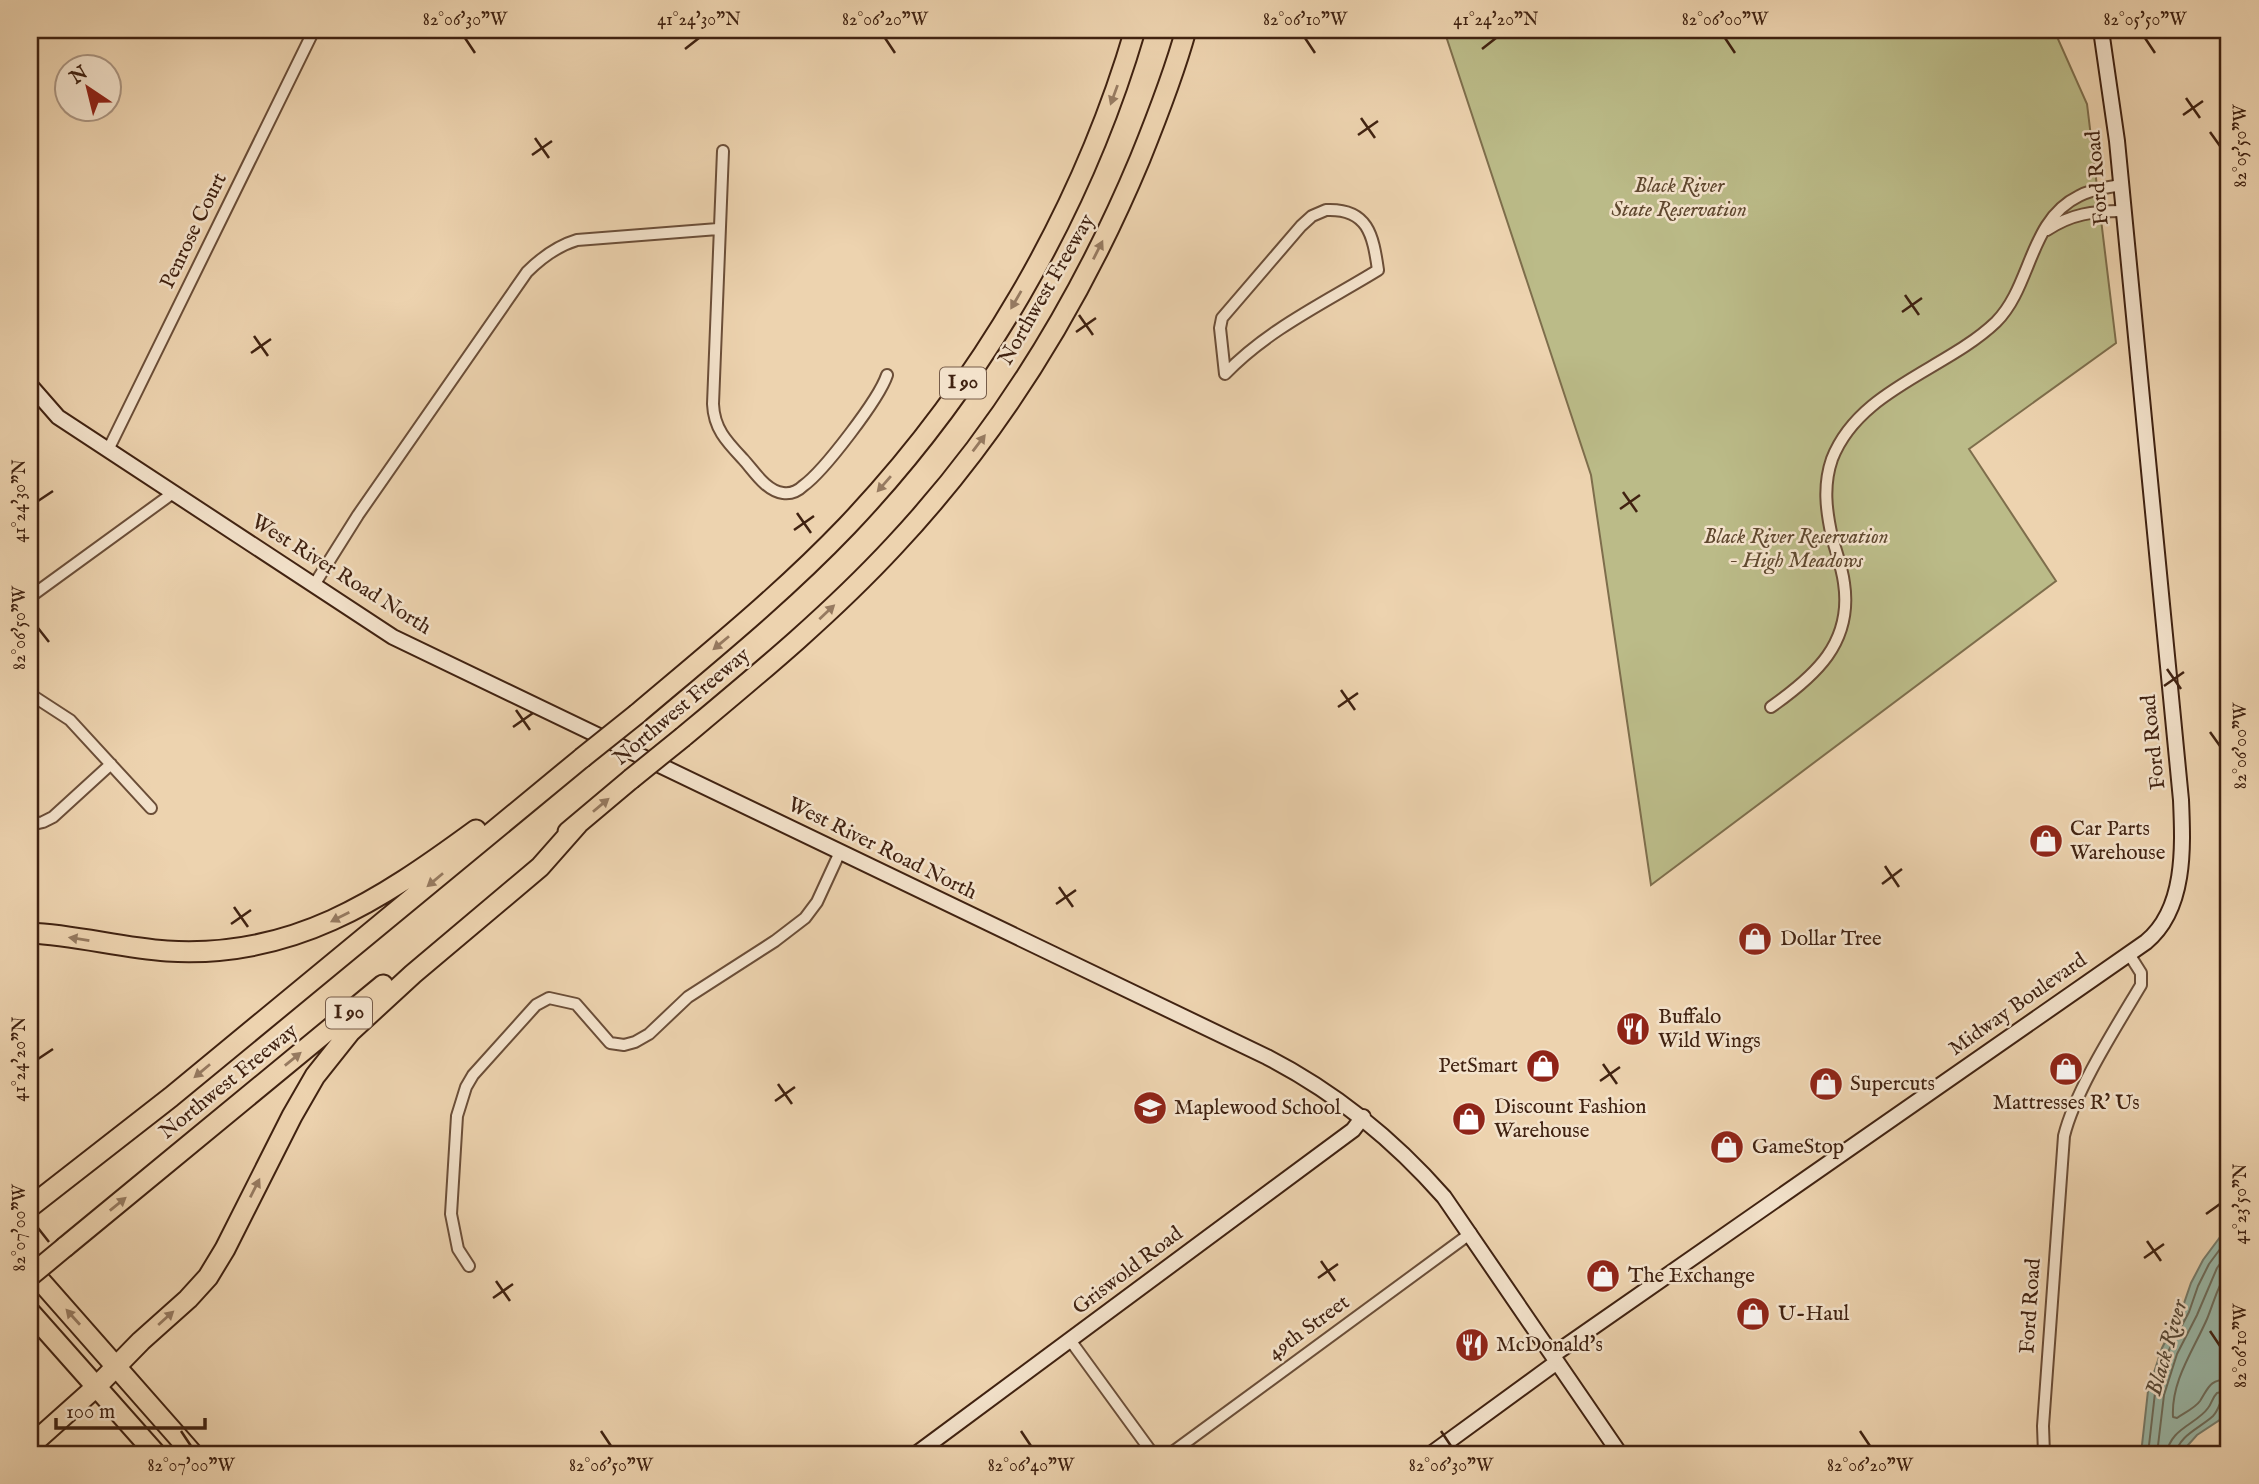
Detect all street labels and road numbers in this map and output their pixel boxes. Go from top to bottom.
street label: Ford Road [2080,129,2116,227]
street label: Penrose Court [154,169,234,293]
street label: Northwest Freeway [993,209,1102,370]
road number: I 90 [940,368,986,398]
street label: West River Road North [246,509,436,641]
street label: Northwest Freeway [608,642,756,772]
street label: Ford Road [2136,692,2172,791]
street label: West River Road North [783,791,981,907]
street label: Midway Boulevard [1944,947,2093,1063]
road number: I 90 [326,998,372,1028]
street label: Northwest Freeway [154,1018,304,1146]
street label: Griswold Road [1067,1220,1189,1321]
street label: Ford Road [2014,1257,2048,1355]
street label: 49th Street [1263,1289,1355,1367]

